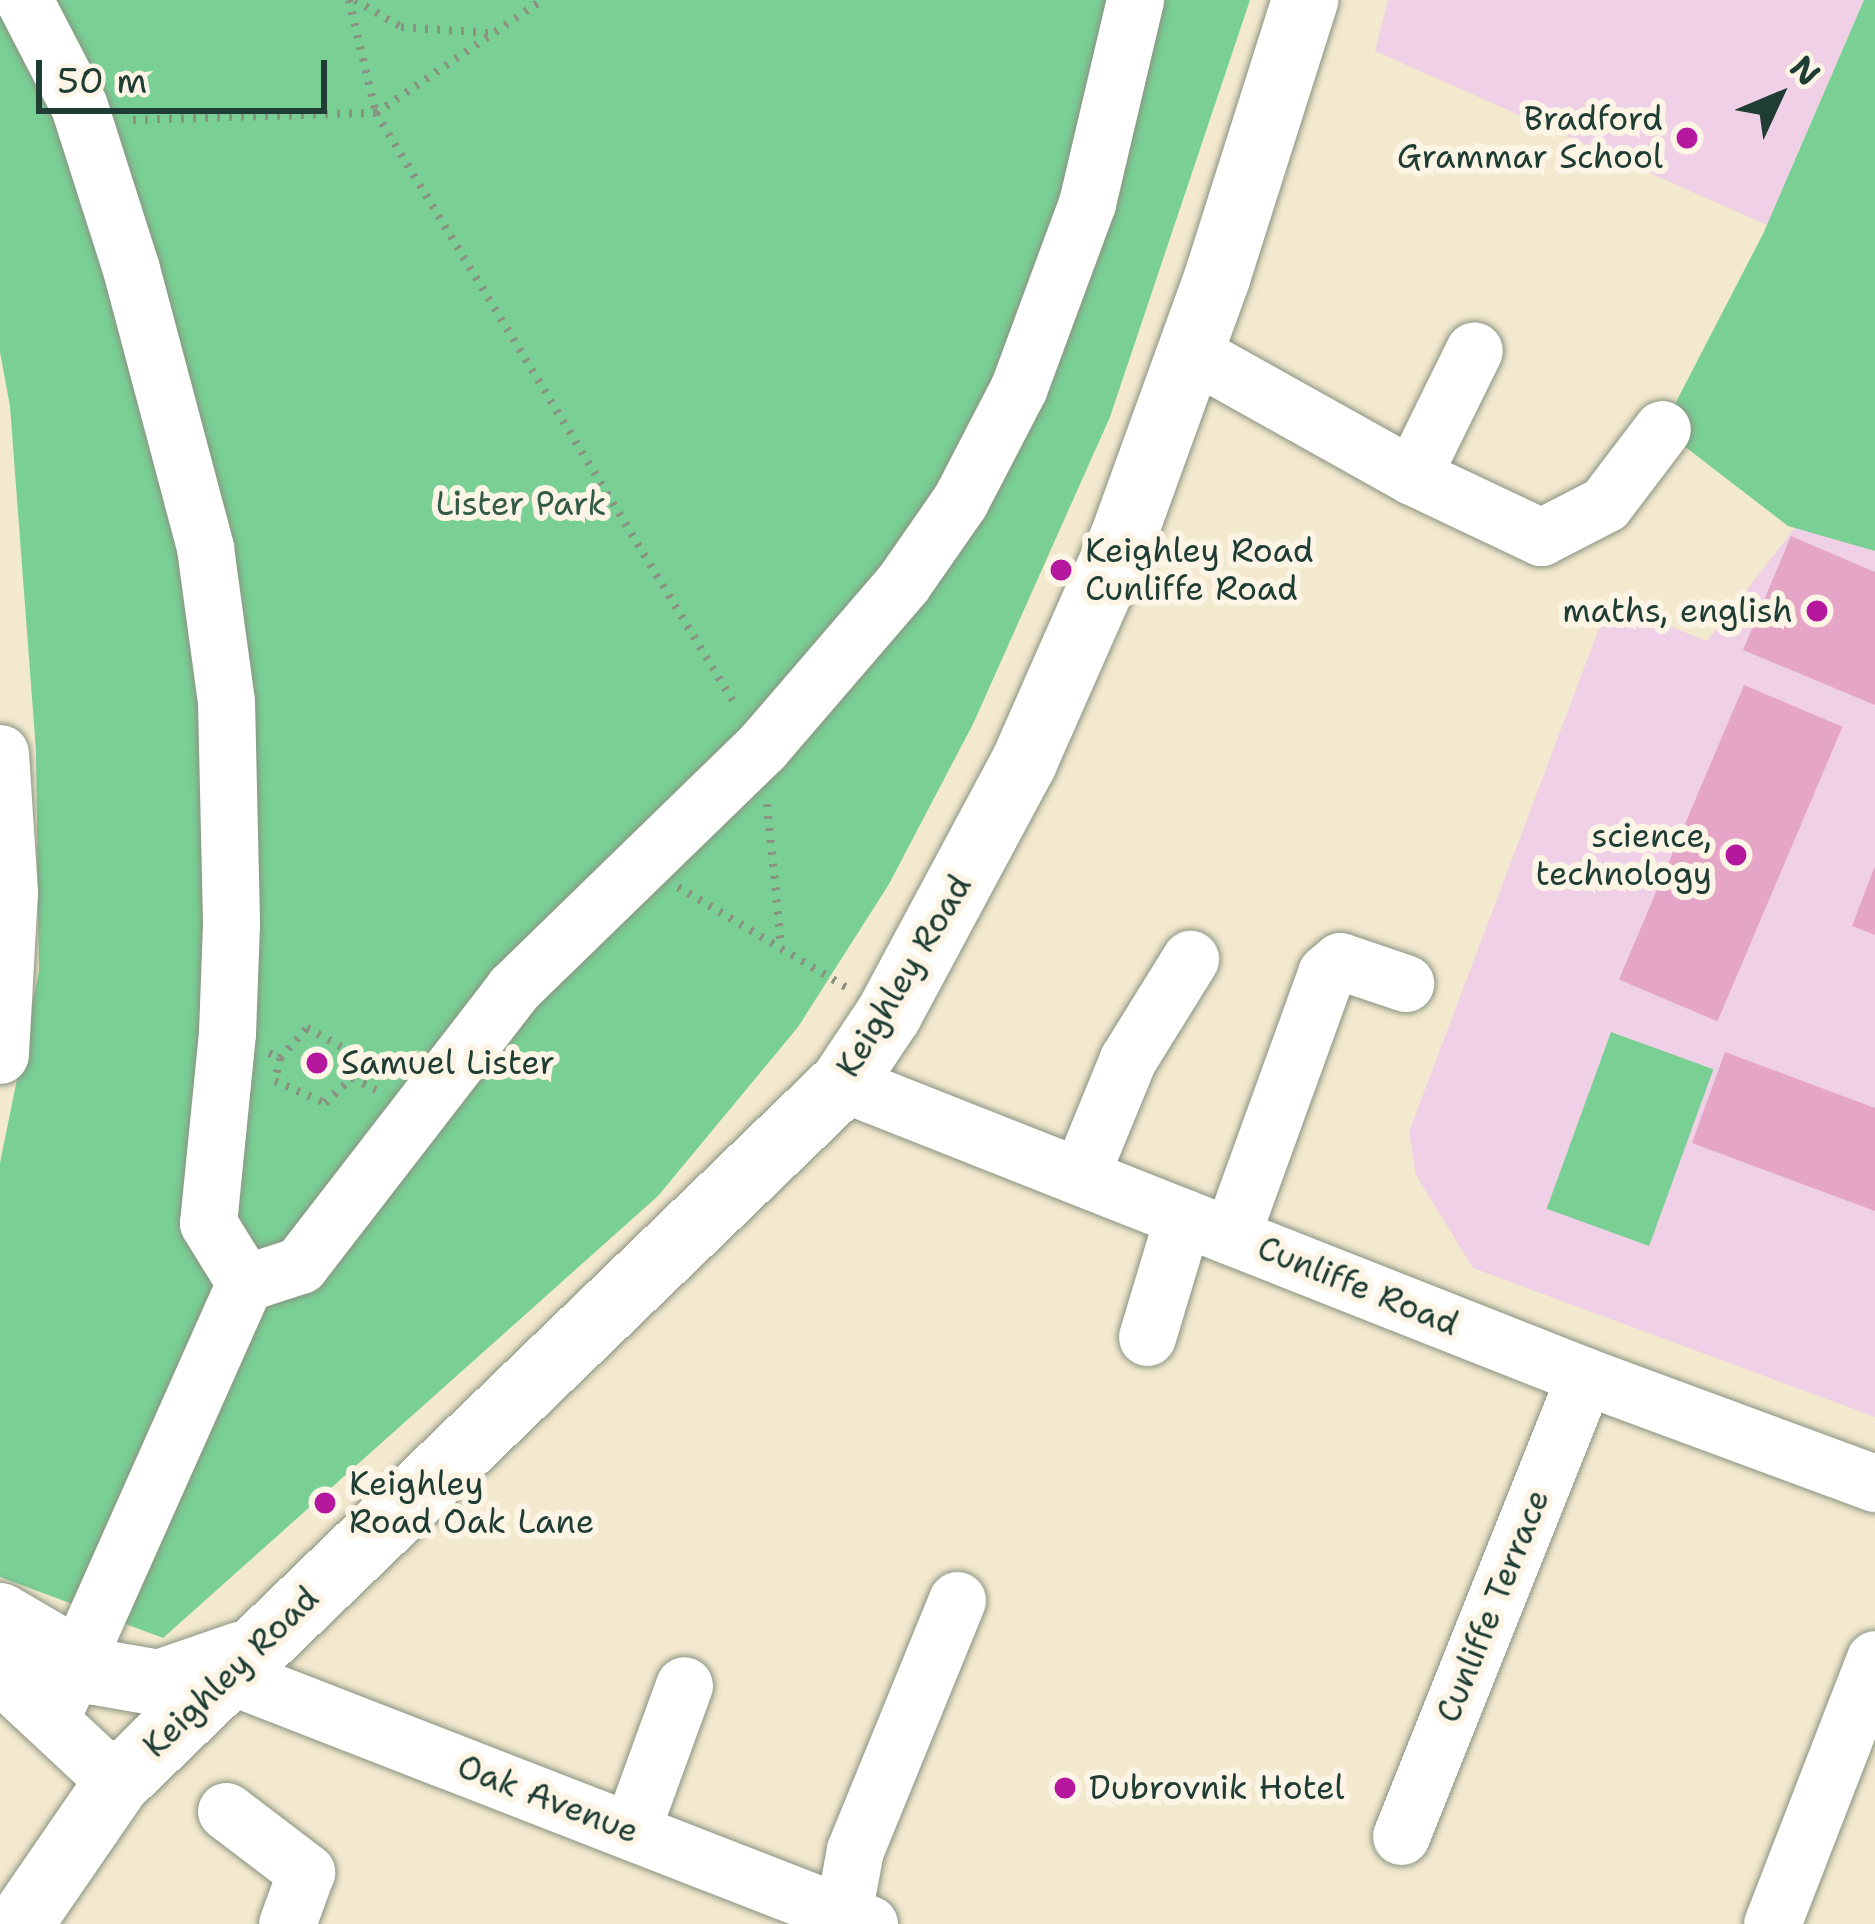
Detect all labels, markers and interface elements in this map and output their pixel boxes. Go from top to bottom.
scale bar [42,36,333,110]
north arrow [1719,36,1839,156]
text: N [1780,46,1831,96]
text: 50 m [57,56,147,105]
place label: Bradford Grammar School [1397,99,1663,177]
marker: Bradford Grammar School [1674,125,1700,151]
park label: Lister Park [436,484,606,524]
place label: Keighley Road Cunliffe Road [1085,531,1314,609]
marker: Keighley Road Cunliffe Road [1048,557,1074,583]
place label: maths, english [1562,591,1793,631]
marker: maths, english [1804,598,1830,624]
place label: science, technology [1536,816,1712,894]
marker: science, technology [1723,842,1749,868]
street label: Keighley Road [828,868,980,1084]
place label: Samuel Lister [341,1043,555,1083]
marker: Samuel Lister [304,1050,330,1076]
street label: Cunliffe Road [1252,1228,1464,1344]
place label: Keighley Road Oak Lane [349,1464,594,1542]
street label: Cunliffe Terrace [1428,1484,1558,1728]
marker: Keighley Road Oak Lane [312,1490,338,1516]
street label: Keighley Road [135,1578,327,1766]
street label: Oak Avenue [452,1746,644,1852]
place label: Dubrovnik Hotel [1089,1768,1344,1808]
marker: Dubrovnik Hotel [1052,1775,1078,1801]

